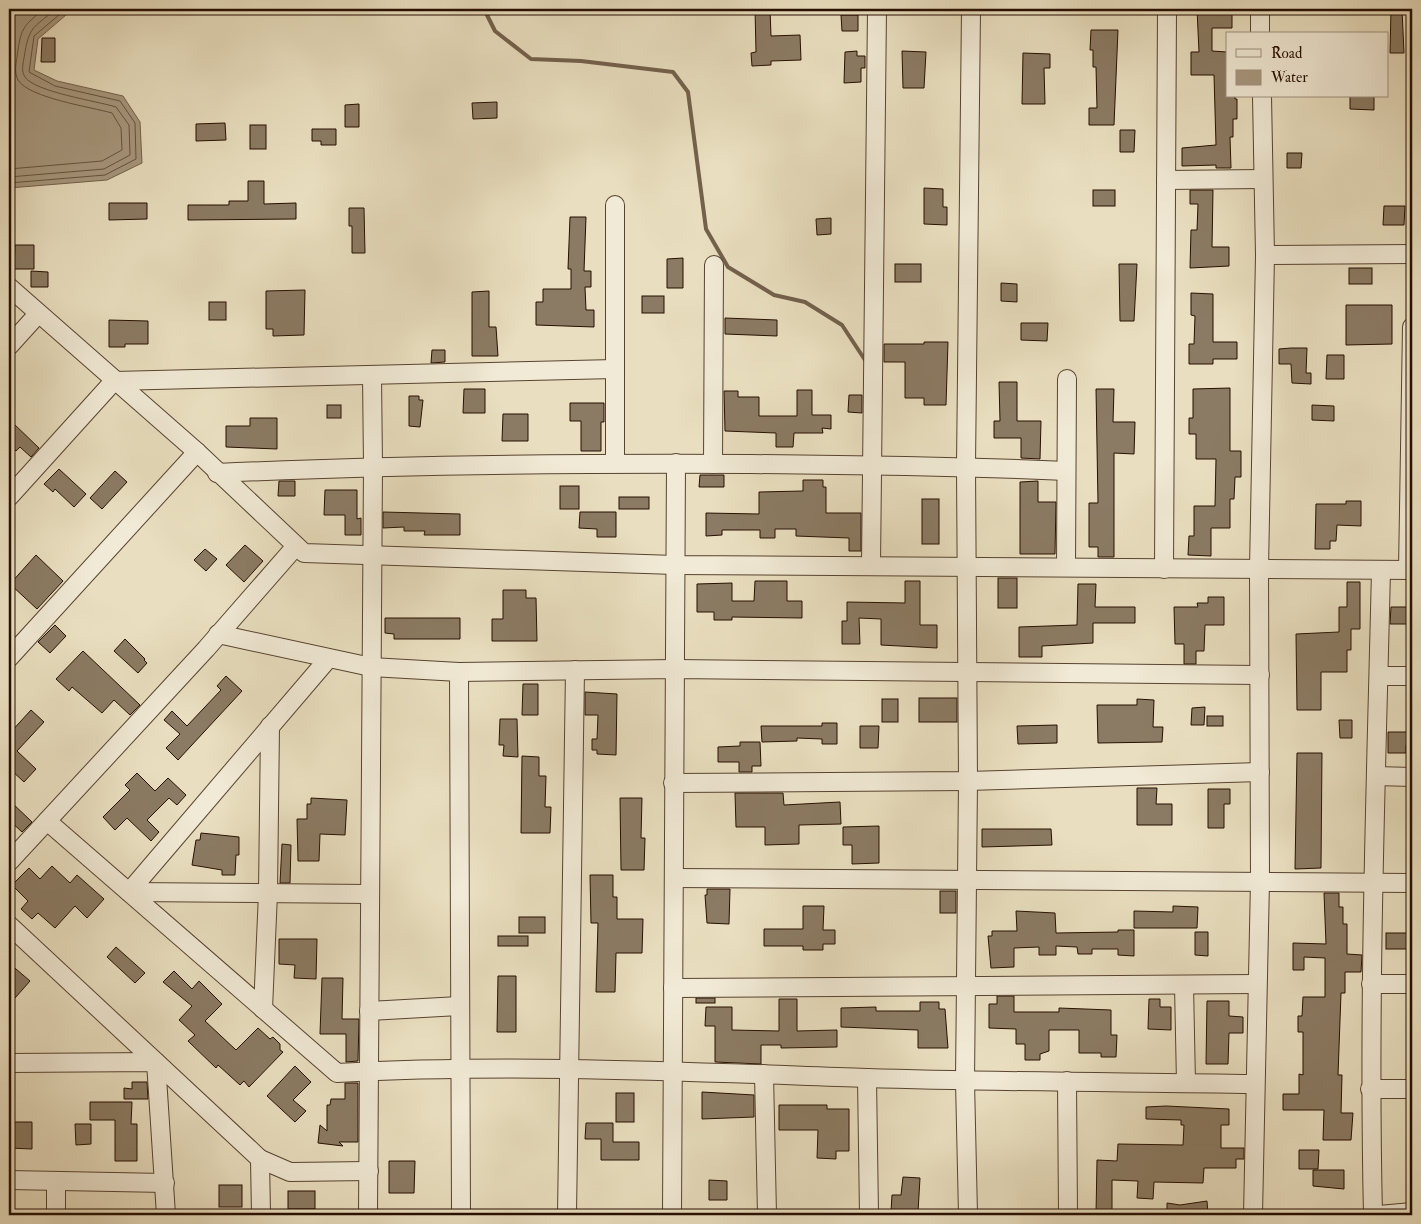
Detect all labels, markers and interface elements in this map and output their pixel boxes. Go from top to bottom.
legend [1226,32,1388,98]
text: Road [1271,44,1303,63]
text: Water [1270,68,1308,87]

